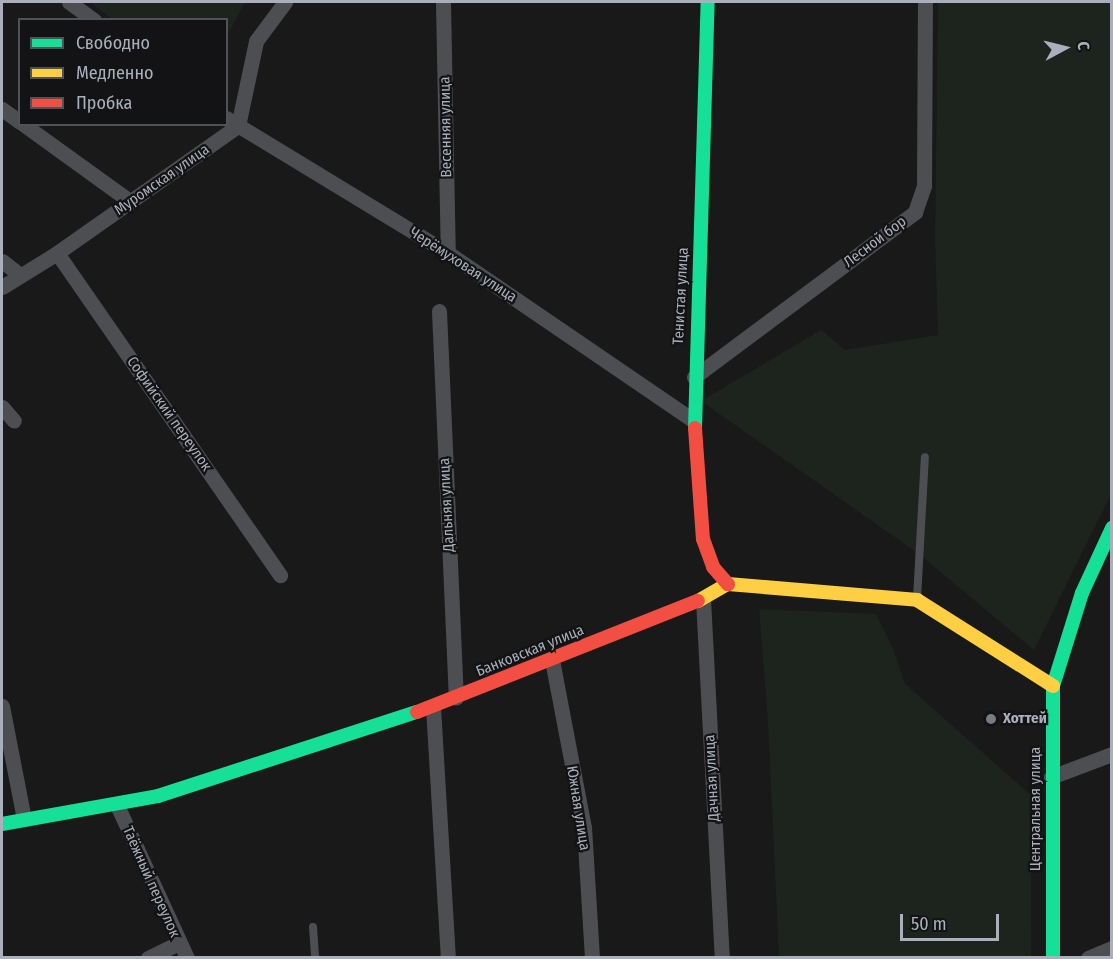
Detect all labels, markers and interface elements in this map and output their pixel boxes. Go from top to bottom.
legend [18,18,228,126]
north arrow [1035,18,1095,78]
text: Свободно [76,32,150,54]
text: С [1073,40,1093,51]
text: Медленно [76,62,154,84]
street label: Весенняя улица [436,76,456,178]
text: Пробка [76,92,132,114]
street label: Муромская улица [111,141,213,219]
street label: Лесной бор [840,213,910,271]
street label: Черёмуховая улица [406,224,520,306]
street label: Тенистая улица [669,247,693,345]
street label: Софийский переулок [123,353,215,475]
street label: Дальняя улица [436,457,458,553]
street label: Банковская улица [473,621,587,681]
place label: Хоттей [1003,710,1047,728]
marker: Хоттей [984,712,998,726]
street label: Дачная улица [701,734,723,822]
street label: Центральная улица [1027,747,1045,871]
street label: Южная улица [562,764,594,852]
street label: Таёжный переулок [118,824,184,940]
scale bar [903,902,1002,940]
text: 50 m [911,913,947,935]

